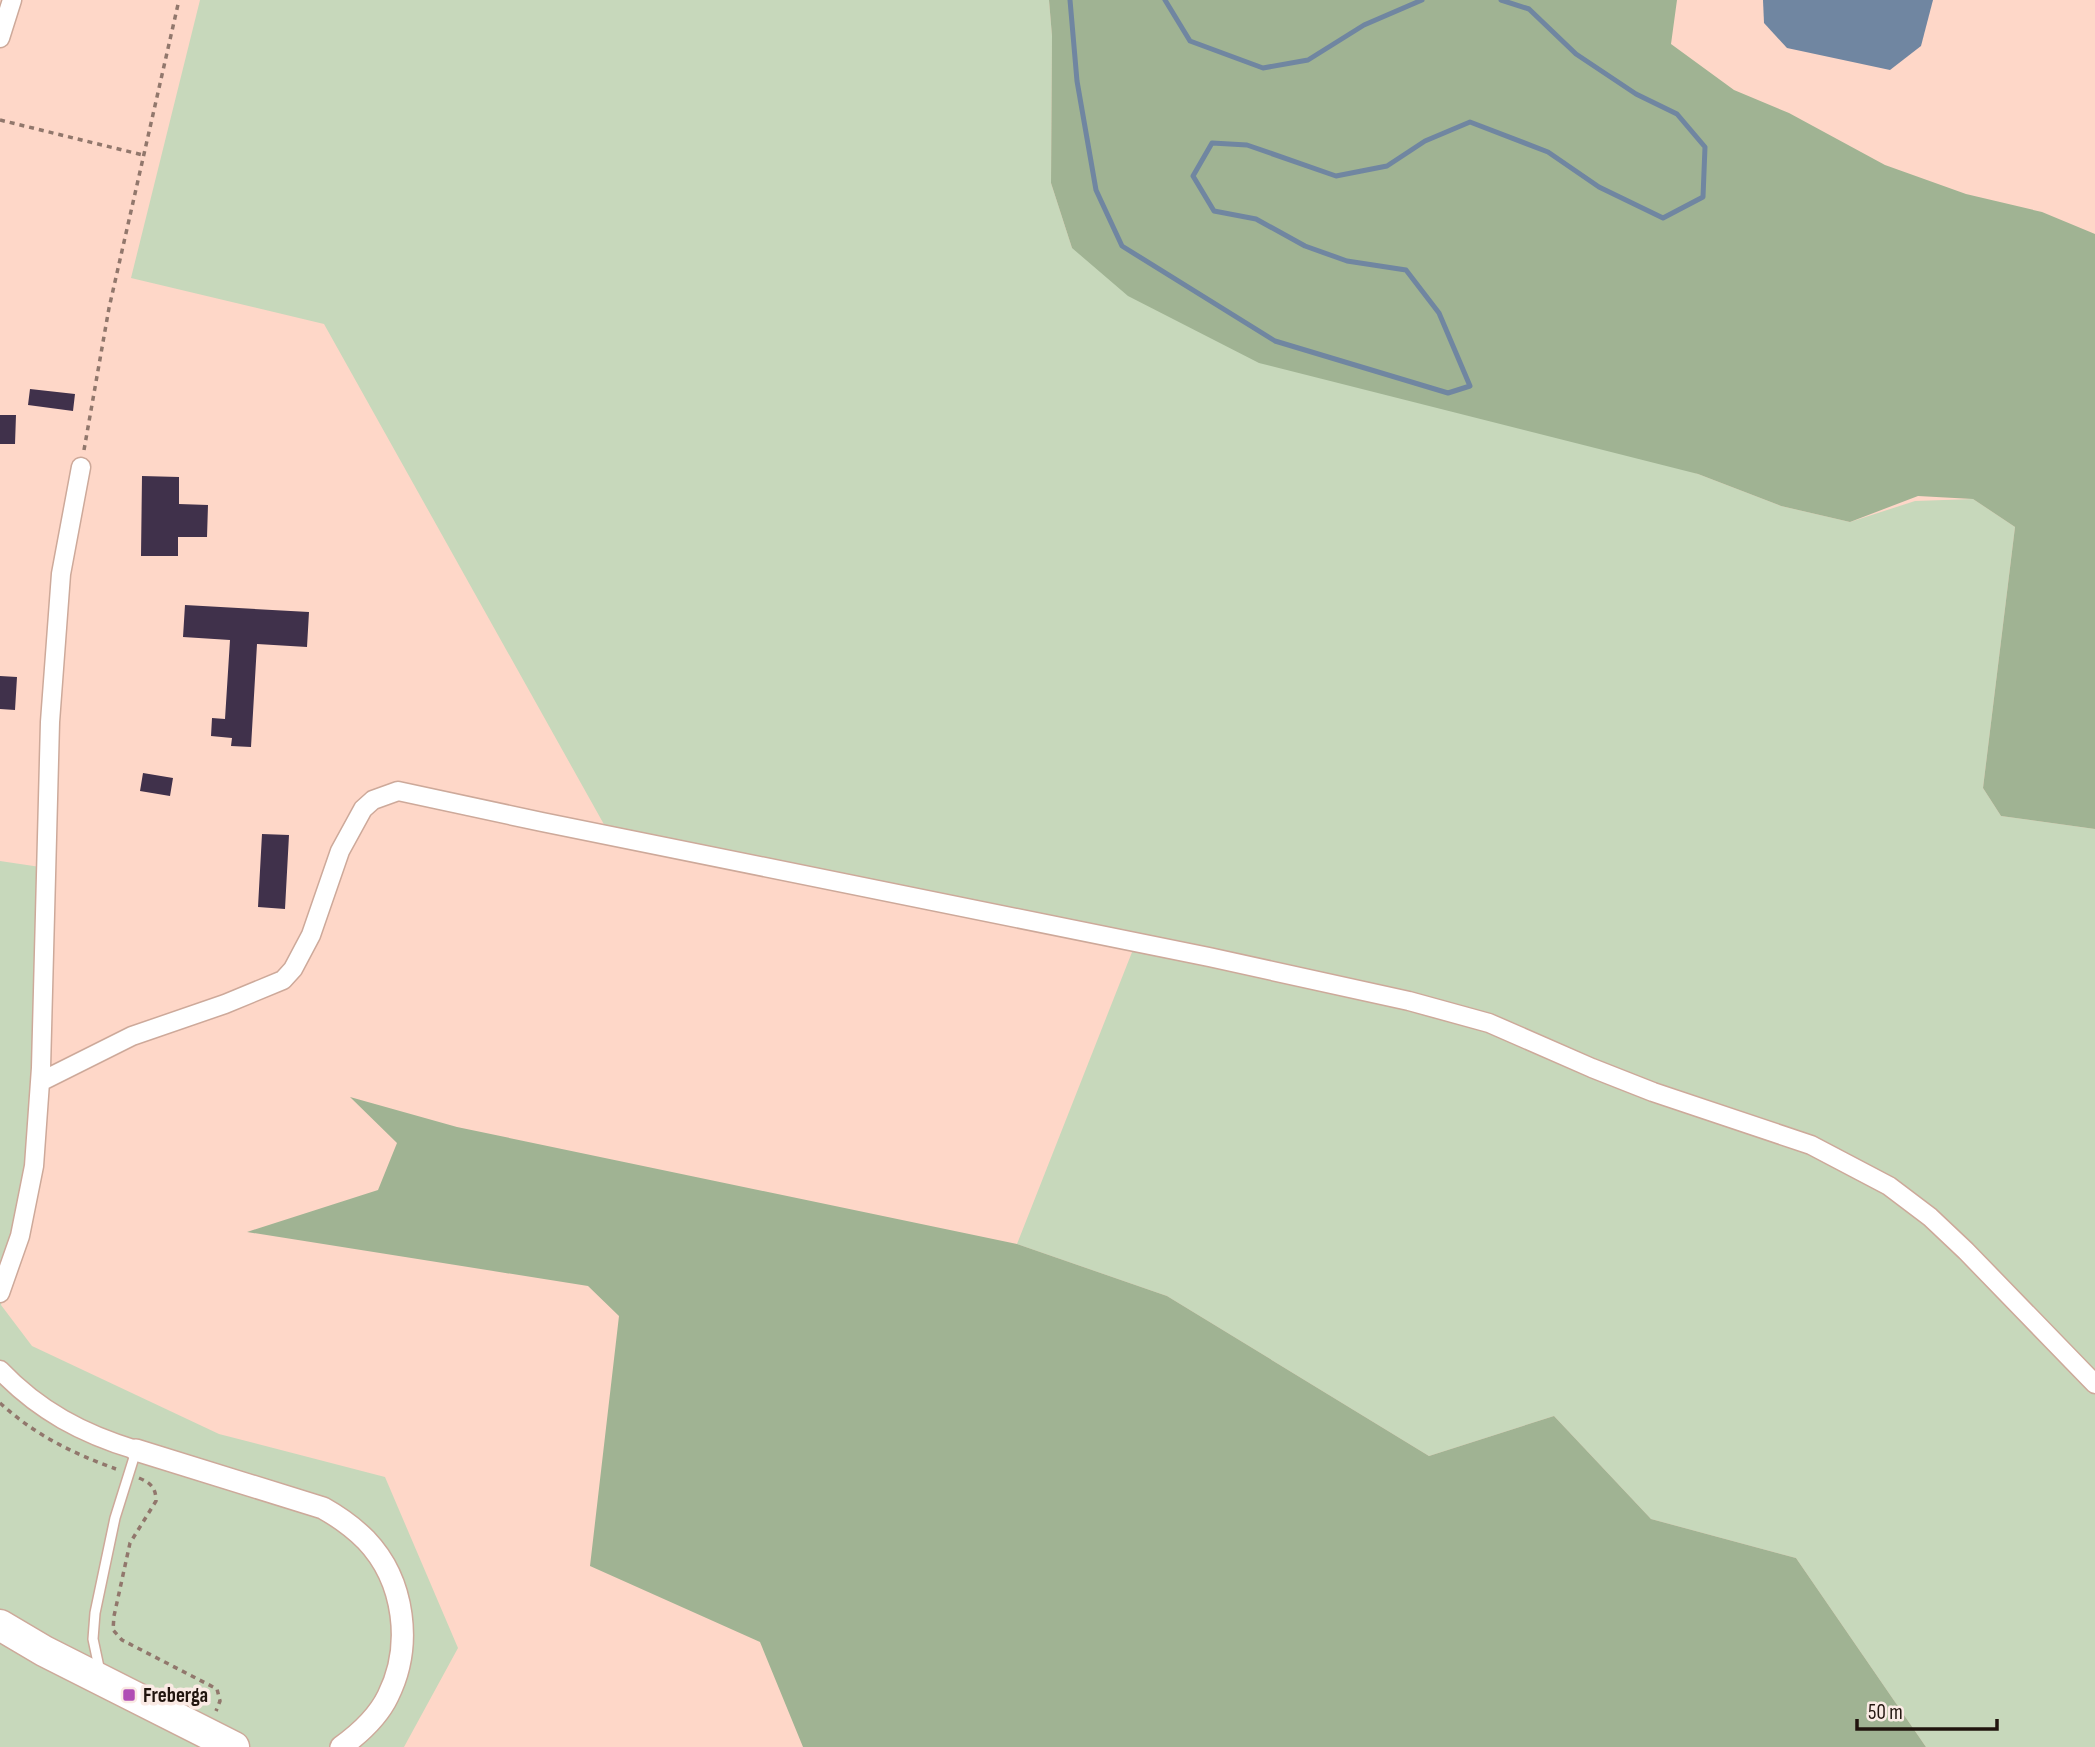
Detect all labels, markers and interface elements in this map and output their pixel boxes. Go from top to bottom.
place label: Freberga [143,1683,208,1708]
marker: Freberga [121,1687,137,1703]
scale bar [1857,1688,1997,1732]
text: 50 m [1868,1700,1903,1725]

